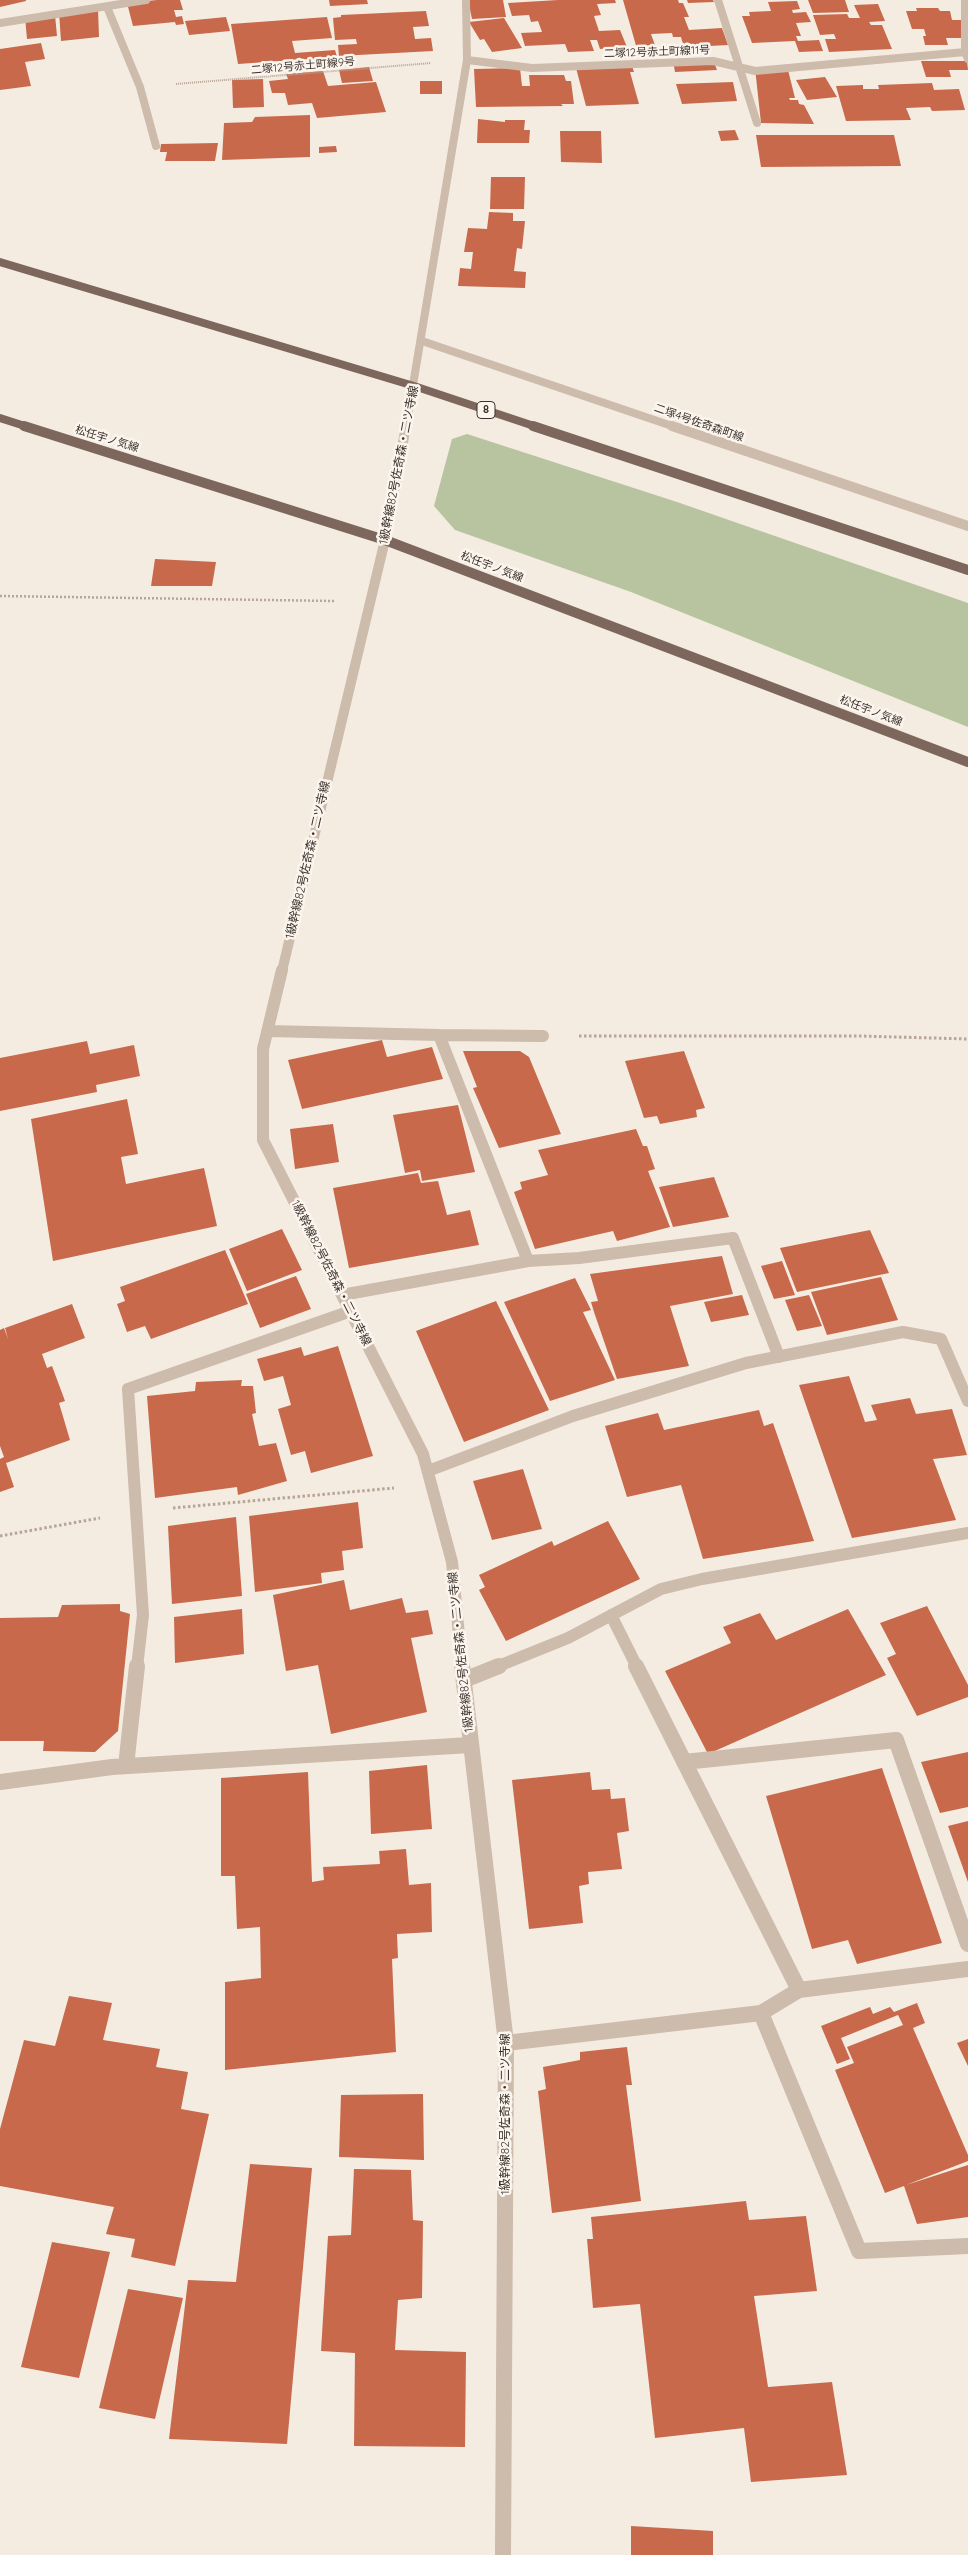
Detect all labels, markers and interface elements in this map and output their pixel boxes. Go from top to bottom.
street label: 二塚12号赤土町線11号 [604,44,710,60]
street label: 二塚12号赤土町線9号 [250,55,356,77]
street label: 1級幹線82号佐奇森・二ツ寺線 [377,384,421,546]
street label: 二塚4号佐奇森町線 [653,401,745,445]
road number: 8 [477,402,495,418]
street label: 松任宇ノ気線 [74,423,140,455]
street label: 松任宇ノ気線 [459,549,525,585]
street label: 松任宇ノ気線 [838,693,904,729]
street label: 1級幹線82号佐奇森・二ツ寺線 [283,780,333,940]
street label: 1級幹線82号佐奇森・二ツ寺線 [288,1198,374,1348]
street label: 1級幹線82号佐奇森・二ツ寺線 [445,1571,477,1733]
street label: 1級幹線82号佐奇森・二ツ寺線 [498,2033,512,2195]

